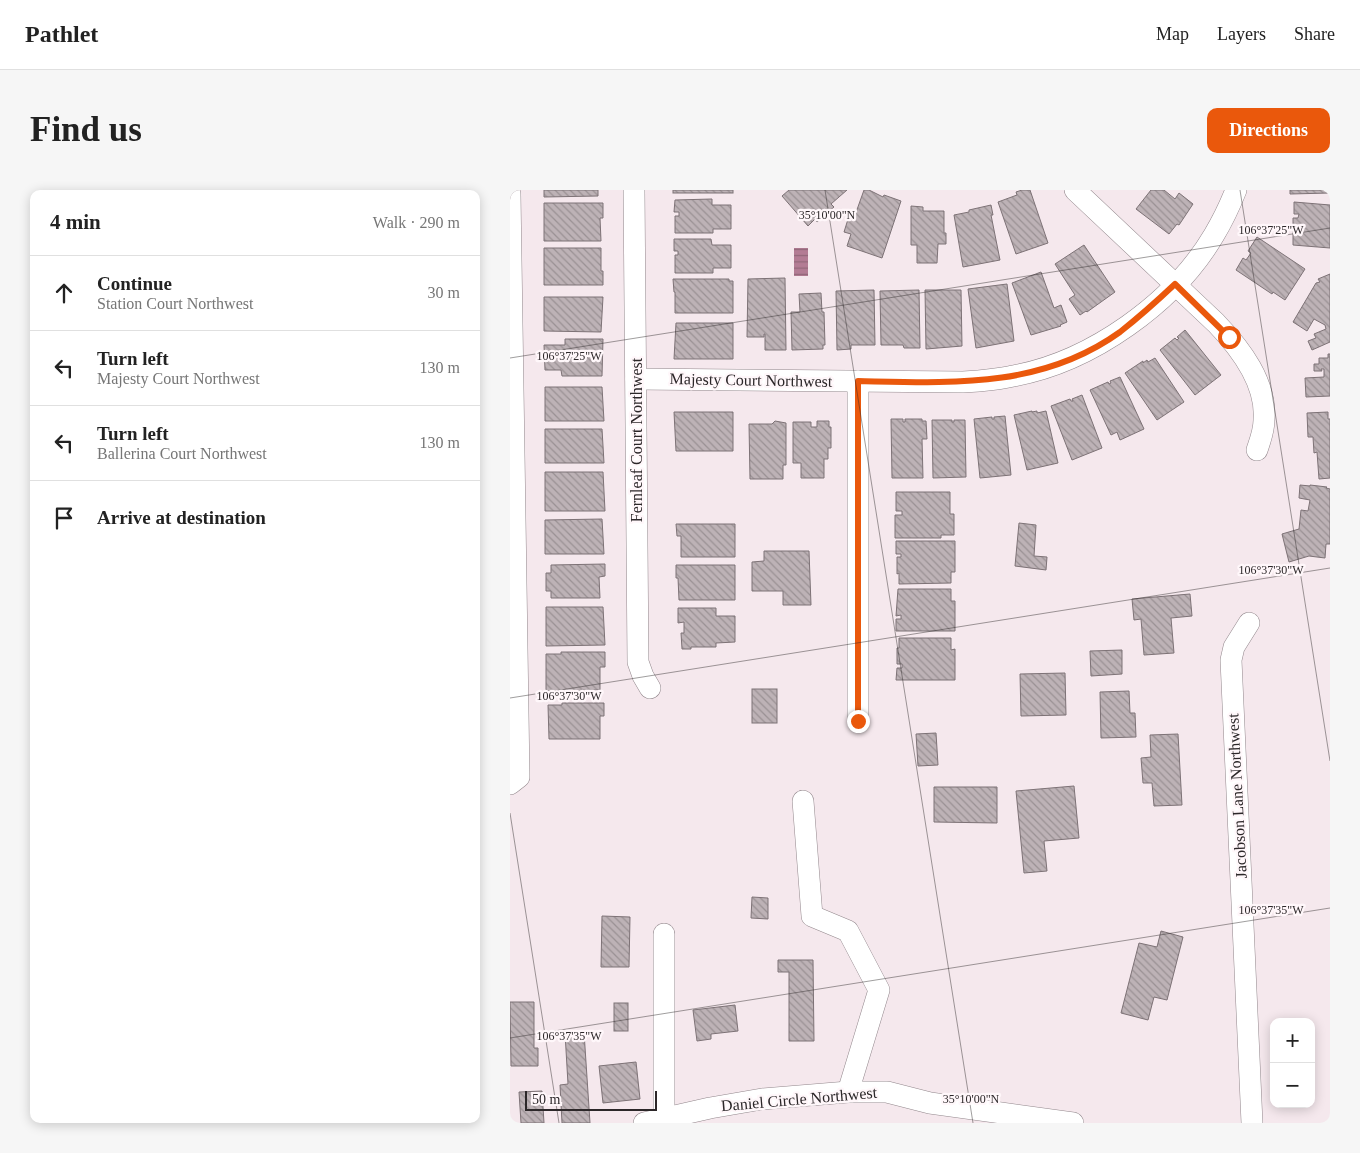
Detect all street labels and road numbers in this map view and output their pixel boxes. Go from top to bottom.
street label: Fernleaf Court Northwest [628,357,645,522]
street label: Majesty Court Northwest [670,370,833,391]
street label: Jacobson Lane Northwest [1224,712,1250,879]
street label: Daniel Circle Northwest [720,1084,878,1114]

